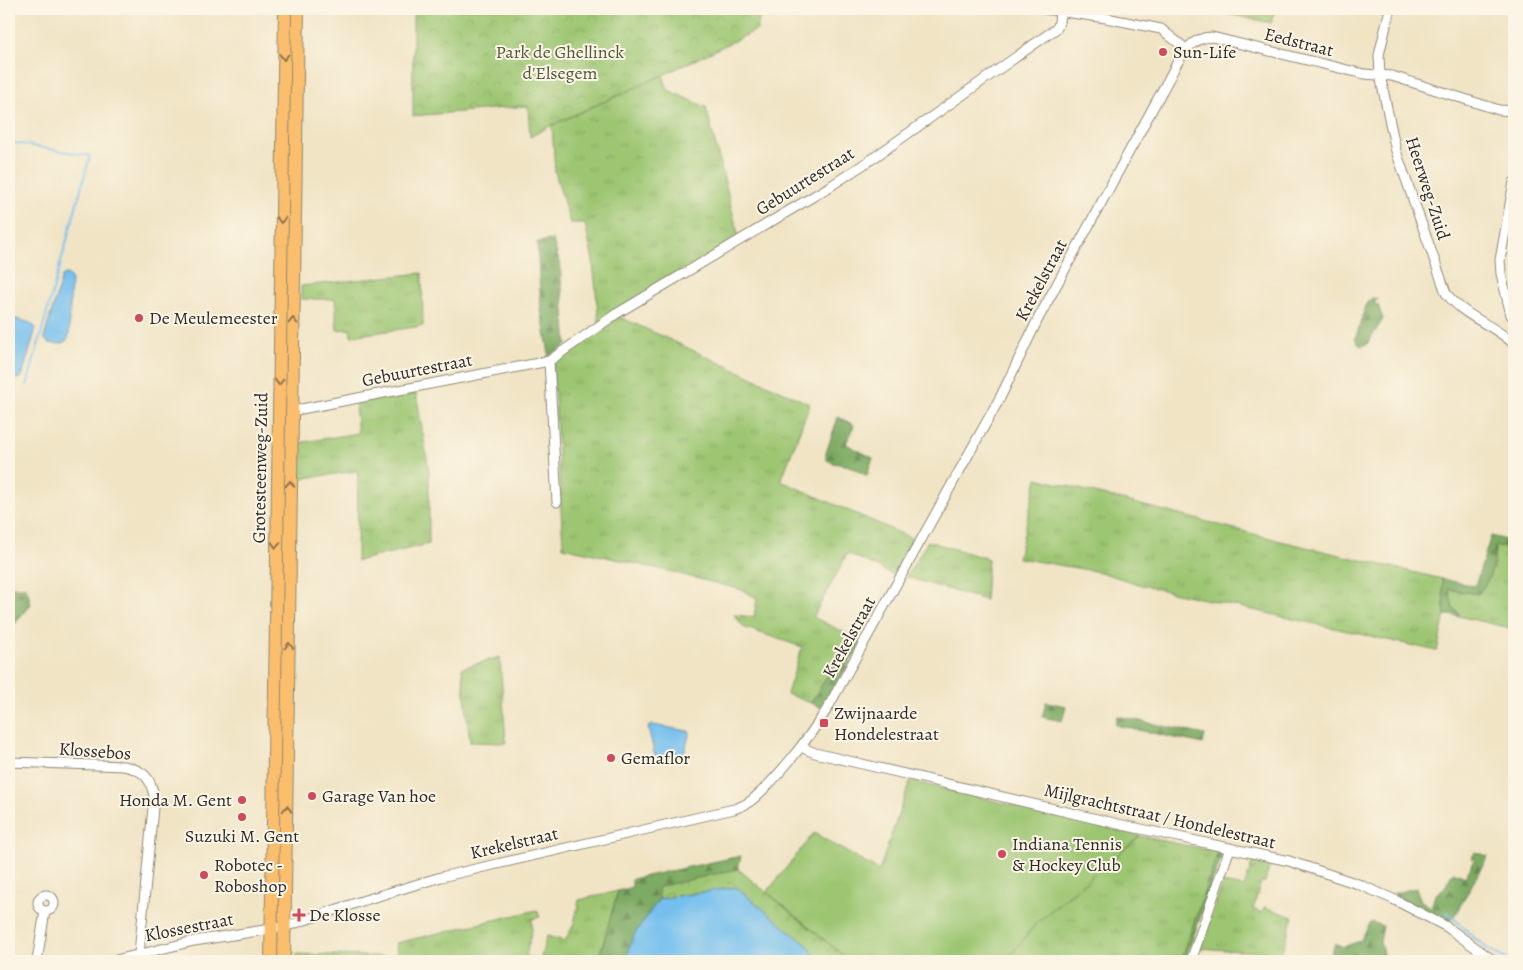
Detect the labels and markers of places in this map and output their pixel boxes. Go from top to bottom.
place label: Sun-Life [1173,40,1236,64]
marker: Sun-Life [1157,46,1169,58]
place label: De Meulemeester [149,306,278,330]
marker: De Meulemeester [133,312,145,324]
place label: Zwijnaarde Hondelestraat [834,701,939,746]
marker: Zwijnaarde Hondelestraat [818,717,830,729]
place label: Gemaflor [621,746,690,770]
marker: Gemaflor [605,752,617,764]
place label: Garage Van hoe [322,784,436,808]
place label: Honda M. Gent [119,788,232,812]
marker: Garage Van hoe [306,790,318,802]
marker: Honda M. Gent [236,794,248,806]
marker: Suzuki M. Gent [236,811,248,823]
place label: Suzuki M. Gent [185,824,299,848]
place label: Indiana Tennis & Hockey Club [1012,832,1122,877]
marker: Indiana Tennis & Hockey Club [996,848,1008,860]
place label: Robotec - Roboshop [214,853,287,898]
marker: Robotec - Roboshop [198,869,210,881]
place label: De Klosse [309,903,380,927]
marker: De Klosse [293,909,305,921]

